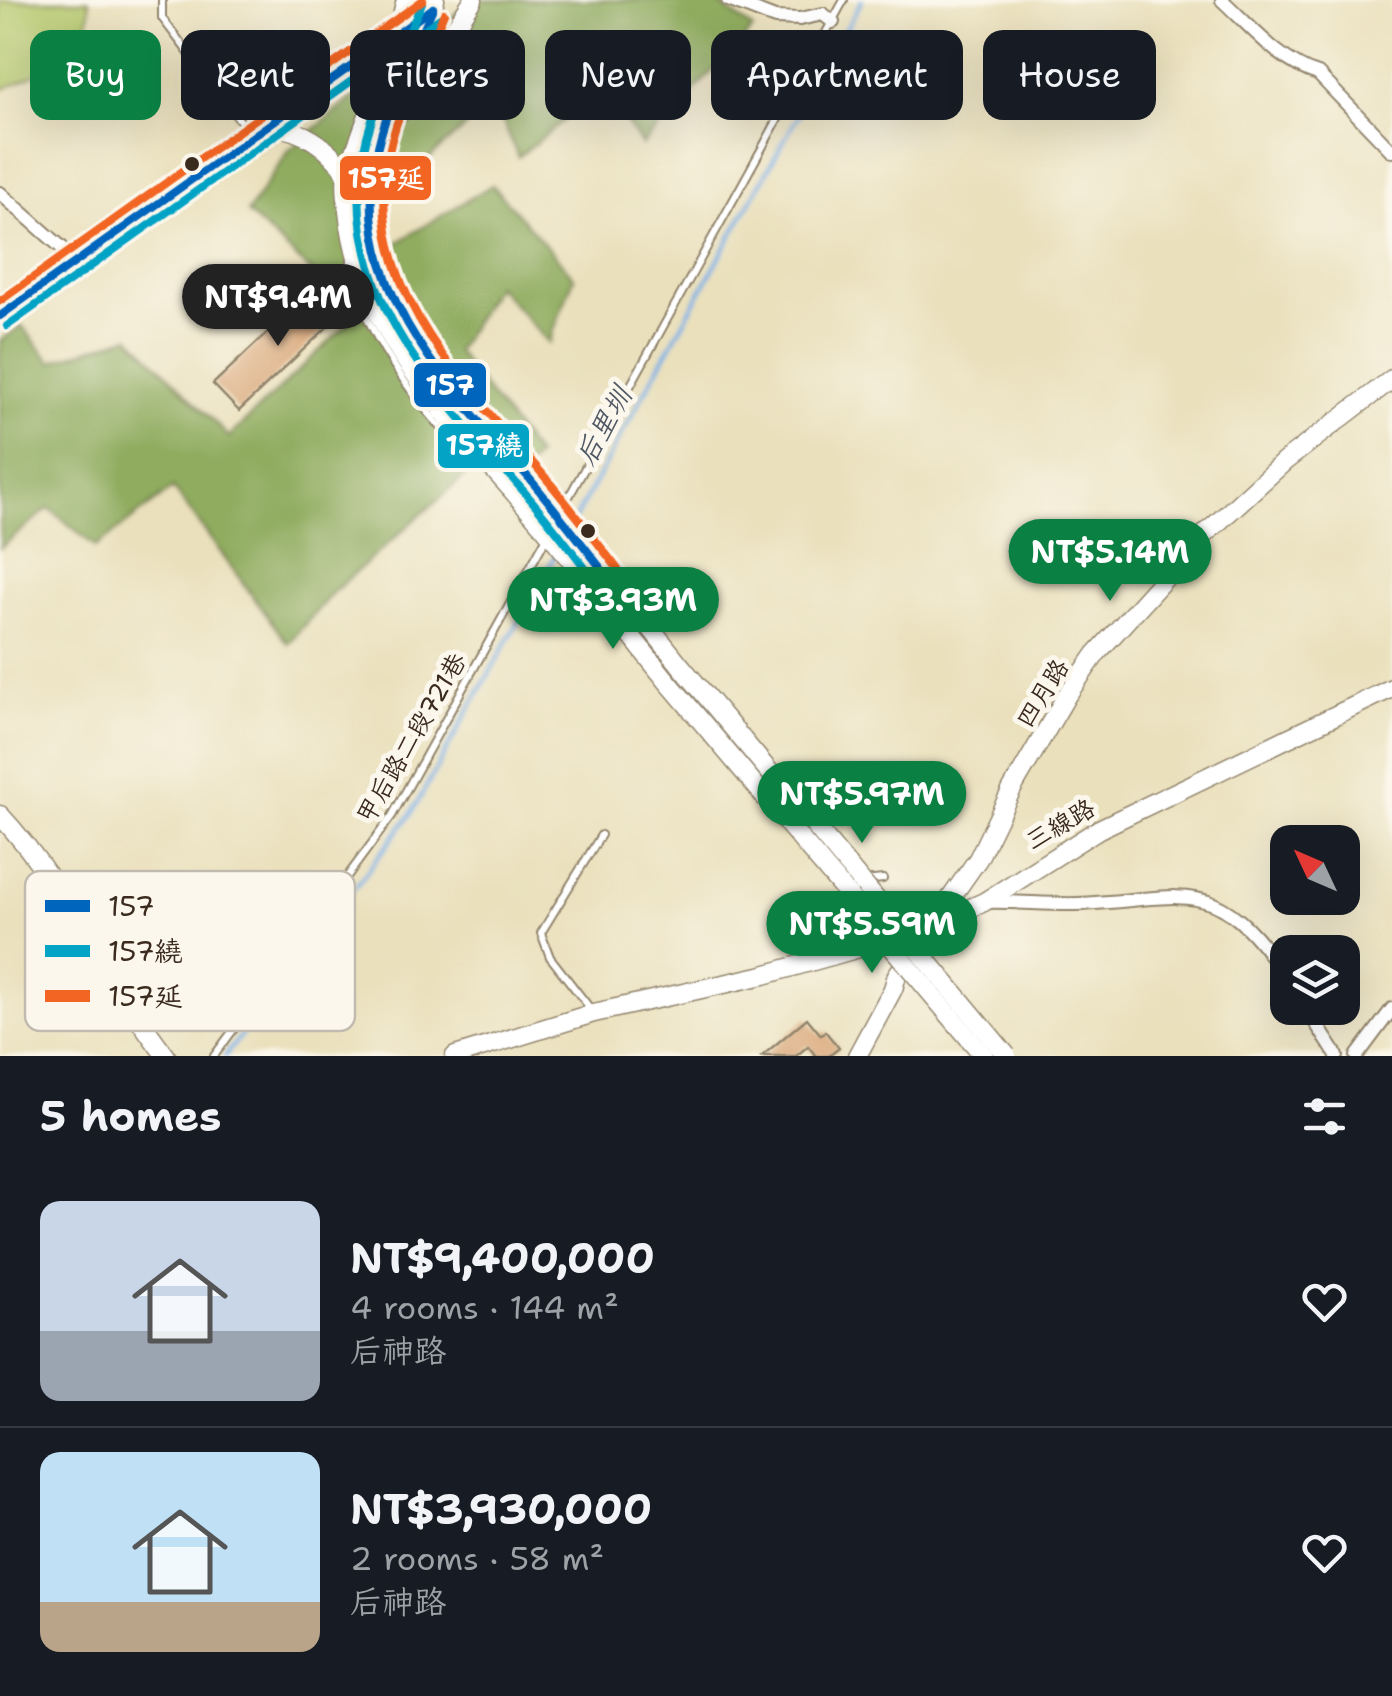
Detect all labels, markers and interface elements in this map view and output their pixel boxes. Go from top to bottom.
chip: Buy [30,30,161,120]
chip: Rent [181,30,330,120]
chip: Filters [350,30,525,120]
chip: New [545,30,691,120]
chip: Apartment [711,30,963,120]
chip: House [983,30,1156,120]
unlabelled marker [182,154,202,174]
line badge: 157延 [338,154,433,202]
text: 157延 [347,159,425,197]
pin: NT$9.4M [186,264,370,349]
text: NT$9.4M [204,275,352,318]
line badge: 157 [412,361,488,409]
text: 157 [425,366,475,404]
water label: 后里圳 [566,377,641,472]
line badge: 157繞 [436,422,531,470]
text: 157繞 [445,426,523,464]
pin: NT$5.14M [1007,519,1213,604]
unlabelled marker [578,521,598,541]
text: NT$5.14M [1031,530,1189,573]
pin: NT$3.93M [510,567,716,652]
text: NT$3.93M [529,578,697,621]
street label: 甲后路二段721巷 [348,646,474,830]
street label: 四月路 [1008,652,1076,734]
pin: NT$5.97M [759,761,965,846]
text: NT$5.97M [779,772,945,815]
street label: 三線路 [1019,791,1101,857]
north arrow [1270,825,1360,915]
map controls [1270,825,1360,1025]
legend [25,871,355,1031]
text: 157 [108,887,155,925]
pin: NT$5.59M [769,891,975,976]
text: NT$5.59M [788,902,956,945]
text: 157繞 [108,932,183,970]
button: layers [1270,935,1360,1025]
text: 157延 [108,977,183,1015]
text: 5 homes [40,1088,221,1144]
icon: filters [1297,1089,1352,1144]
text: NT$9,400,000 [350,1230,655,1286]
icon: home [120,1241,240,1361]
icon: heart [1297,1274,1352,1329]
text: 4 rooms · 144 m² [350,1286,619,1329]
text: 后神路 [350,1329,446,1372]
text: NT$3,930,000 [350,1481,652,1537]
icon: home [120,1492,240,1612]
icon: heart [1297,1525,1352,1580]
text: 2 rooms · 58 m² [350,1537,604,1580]
text: 后神路 [350,1580,446,1623]

